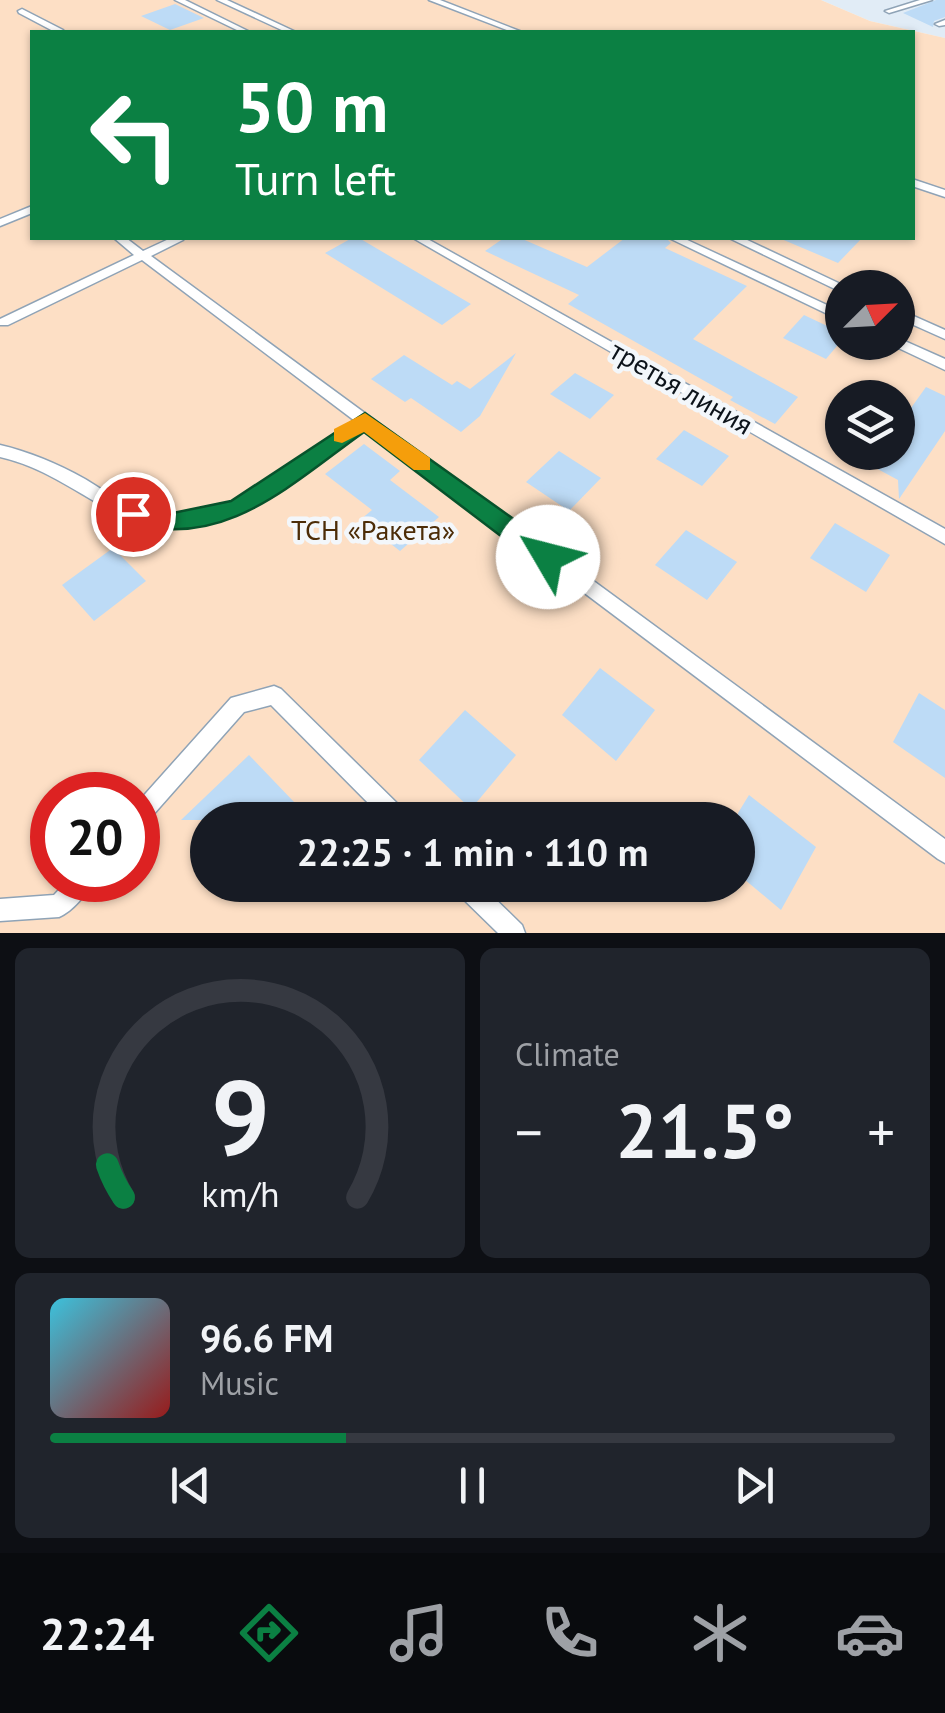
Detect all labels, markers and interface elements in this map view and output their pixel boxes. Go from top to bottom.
text: 50 m [235,61,388,151]
icon: left [70,70,200,200]
text: Turn left [235,149,396,207]
north arrow [825,270,915,360]
map controls [825,270,915,470]
street label: третья линия [604,331,760,443]
button: layers [825,380,915,470]
pin [91,472,176,557]
icon: arrive [106,487,161,542]
position arrow [496,505,600,609]
park label: ТСН «Ракета» [291,511,455,548]
speed limit sign: 20 [30,772,160,902]
text: 22:25 · 1 min · 110 m [297,827,648,876]
text: Climate [515,1033,620,1075]
text: 9 [211,1049,269,1184]
text: 21.5° [616,1082,794,1179]
text: − [515,1096,543,1167]
text: + [867,1096,895,1167]
text: km/h [201,1171,279,1217]
text: 96.6 FM [200,1313,333,1362]
text: Music [200,1362,279,1404]
icon: previous [163,1458,218,1513]
icon: pause [445,1458,500,1513]
icon: next [727,1458,782,1513]
icon: directions [234,1598,304,1668]
icon: music [384,1598,454,1668]
icon: phone [535,1598,605,1668]
icon: climate [685,1598,755,1668]
icon: car [835,1598,905,1668]
text: 22:24 [40,1604,154,1662]

